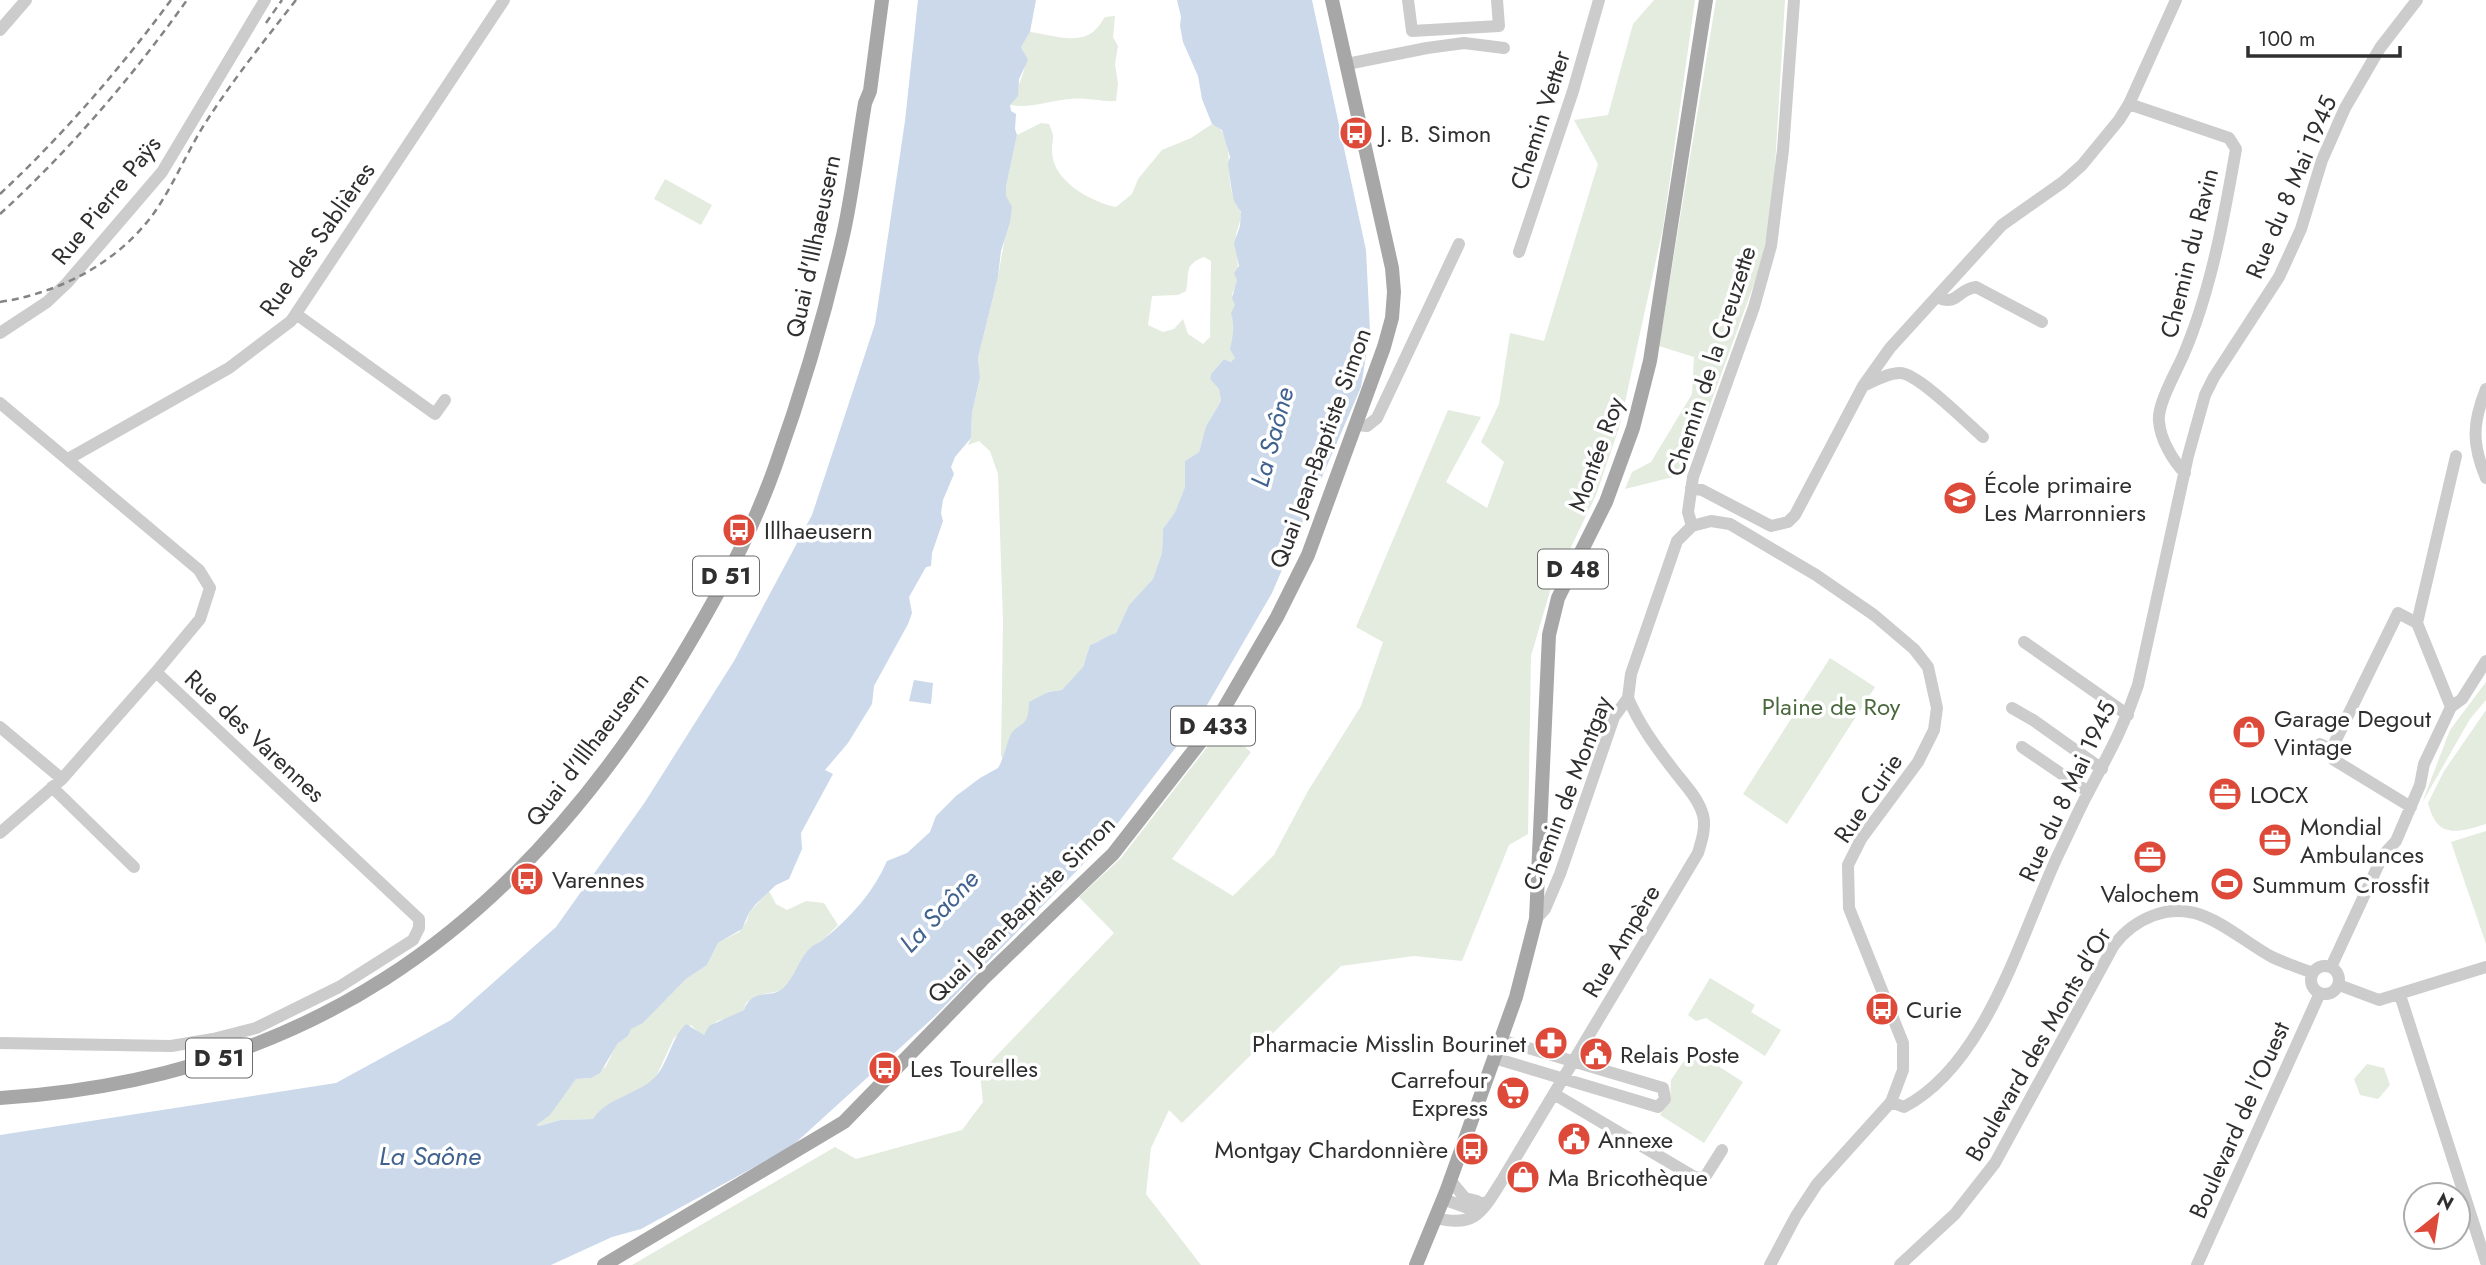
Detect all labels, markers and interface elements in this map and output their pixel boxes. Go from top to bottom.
scale bar [2248,14,2400,58]
text: 100 m [2258,24,2315,54]
street label: Chemin Vetter [1501,45,1579,194]
street label: Rue du 8 Mai 1945 [2237,90,2345,284]
bus stop icon: J. B. Simon [1337,114,1375,152]
place label: J. B. Simon [1377,116,1491,151]
street label: Rue Pierre Paÿs [43,128,169,272]
street label: Quai d'Illhaeusern [777,151,849,341]
street label: Rue des Sablières [251,155,383,323]
street label: Chemin du Ravin [2151,164,2227,342]
street label: Chemin de la Creuzette [1657,242,1765,480]
street label: Quai Jean-Baptiste Simon [1260,323,1380,573]
water label: La Saône [1240,383,1304,491]
street label: Montée Roy [1559,391,1633,516]
place label: École primaire Les Marronniers [1984,467,2146,530]
school or university icon: École primaire Les Marronniers [1941,479,1979,517]
bus stop icon: Illhaeusern [720,511,758,549]
place label: Illhaeusern [764,513,873,548]
road number: D 48 [1538,550,1608,589]
road number: D 51 [693,556,759,596]
street label: Rue des Varennes [177,661,333,811]
street label: Quai d'Illhaeusern [517,664,657,834]
park label: Plaine de Roy [1762,689,1901,724]
street label: Chemin de Montgay [1514,690,1620,895]
street label: Rue du 8 Mai 1945 [2010,695,2124,887]
place label: Garage Degout Vintage [2274,701,2431,764]
road number: D 433 [1171,706,1255,746]
shop icon: Garage Degout Vintage [2230,713,2268,751]
street label: Rue Curie [1825,746,1911,850]
office icon: LOCX [2206,775,2244,813]
place label: LOCX [2250,777,2309,812]
street label: Quai Jean-Baptiste Simon [919,807,1123,1011]
place label: Mondial Ambulances [2300,809,2424,872]
office icon: Mondial Ambulances [2256,821,2294,859]
office icon: Valochem [2131,838,2169,876]
bus stop icon: Varennes [508,860,546,898]
water label: La Saône [890,861,988,961]
place label: Varennes [552,862,644,897]
sports icon: Summum Crossfit [2208,865,2246,903]
place label: Summum Crossfit [2252,867,2430,902]
place label: Valochem [2101,876,2199,911]
street label: Rue Ampère [1573,878,1669,1004]
street label: Boulevard des Monts d'Or [1956,920,2120,1168]
bus stop icon: Curie [1863,990,1901,1028]
place label: Curie [1906,992,1962,1027]
street label: Boulevard de l'Ouest [2180,1016,2298,1224]
pharmacy icon: Pharmacie Misslin Bourinet [1532,1024,1570,1062]
place label: Pharmacie Misslin Bourinet [1252,1026,1526,1061]
public building icon: Relais Poste [1577,1035,1615,1073]
place label: Relais Poste [1620,1037,1739,1072]
road number: D 51 [186,1038,252,1078]
bus stop icon: Les Tourelles [866,1049,904,1087]
place label: Les Tourelles [910,1051,1038,1086]
place label: Carrefour Express [1391,1062,1489,1125]
supermarket icon: Carrefour Express [1494,1074,1532,1112]
public building icon: Annexe [1555,1120,1593,1158]
place label: Annexe [1598,1122,1673,1157]
bus stop icon: Montgay Chardonnière [1453,1130,1491,1168]
place label: Montgay Chardonnière [1215,1132,1448,1167]
water label: La Saône [379,1137,481,1175]
shop icon: Ma Bricothèque [1504,1158,1542,1196]
place label: Ma Bricothèque [1548,1160,1708,1195]
north arrow [2402,1181,2472,1251]
text: N [2432,1186,2459,1217]

